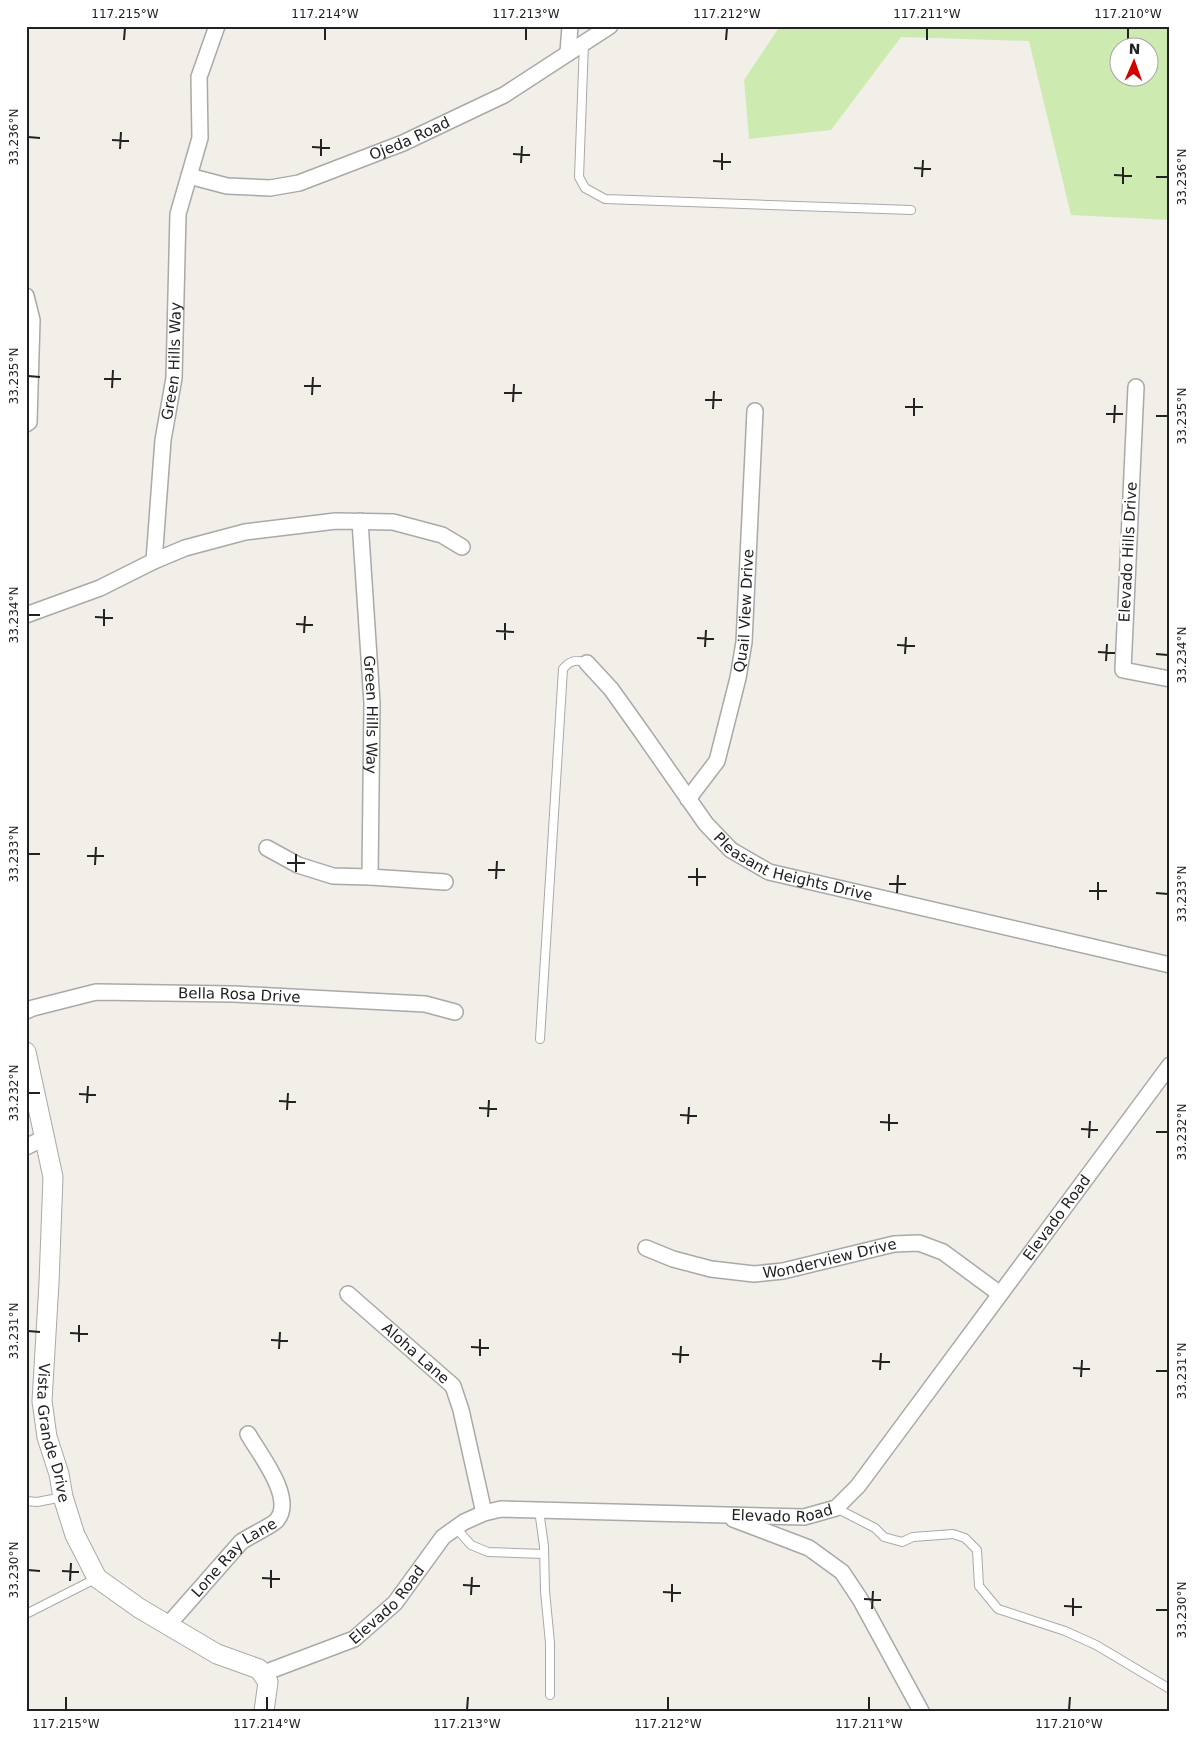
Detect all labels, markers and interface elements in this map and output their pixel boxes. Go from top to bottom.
text: 117.215°W [91,7,159,21]
text: 117.214°W [291,7,359,21]
text: 117.213°W [492,7,560,21]
text: 117.212°W [693,7,761,21]
text: 117.211°W [893,7,961,21]
text: 117.210°W [1094,7,1162,21]
north arrow [1108,38,1158,88]
text: N [1128,41,1141,57]
text: 33.236°N [7,109,21,165]
street label: Ojeda Road [367,113,453,164]
text: 33.236°N [1175,149,1189,205]
street label: Green Hills Way [158,302,185,422]
text: 33.235°N [7,348,21,404]
text: 33.235°N [1175,388,1189,444]
street label: Elevado Hills Drive [1115,481,1141,623]
street label: Quail View Drive [730,549,757,674]
text: 33.234°N [7,587,21,643]
text: 33.234°N [1175,627,1189,683]
street label: Green Hills Way [360,655,381,774]
text: 33.233°N [7,826,21,882]
street label: Pleasant Heights Drive [710,829,874,905]
text: 33.233°N [1175,866,1189,922]
street label: Bella Rosa Drive [178,984,301,1006]
text: 33.232°N [7,1065,21,1121]
text: 33.232°N [1175,1104,1189,1160]
street label: Elevado Road [1019,1171,1094,1264]
street label: Wonderview Drive [762,1235,898,1282]
text: 33.231°N [7,1303,21,1359]
street label: Aloha Lane [378,1319,453,1388]
text: 33.231°N [1175,1343,1189,1399]
street label: Vista Grande Drive [33,1362,73,1505]
street label: Elevado Road [731,1500,835,1526]
street label: Lone Ray Lane [188,1514,280,1601]
text: 33.230°N [7,1542,21,1598]
street label: Elevado Road [346,1562,428,1648]
text: 33.230°N [1175,1582,1189,1638]
text: 117.215°W [32,1717,100,1731]
text: 117.214°W [233,1717,301,1731]
text: 117.213°W [433,1717,501,1731]
text: 117.212°W [634,1717,702,1731]
text: 117.211°W [835,1717,903,1731]
text: 117.210°W [1035,1717,1103,1731]

